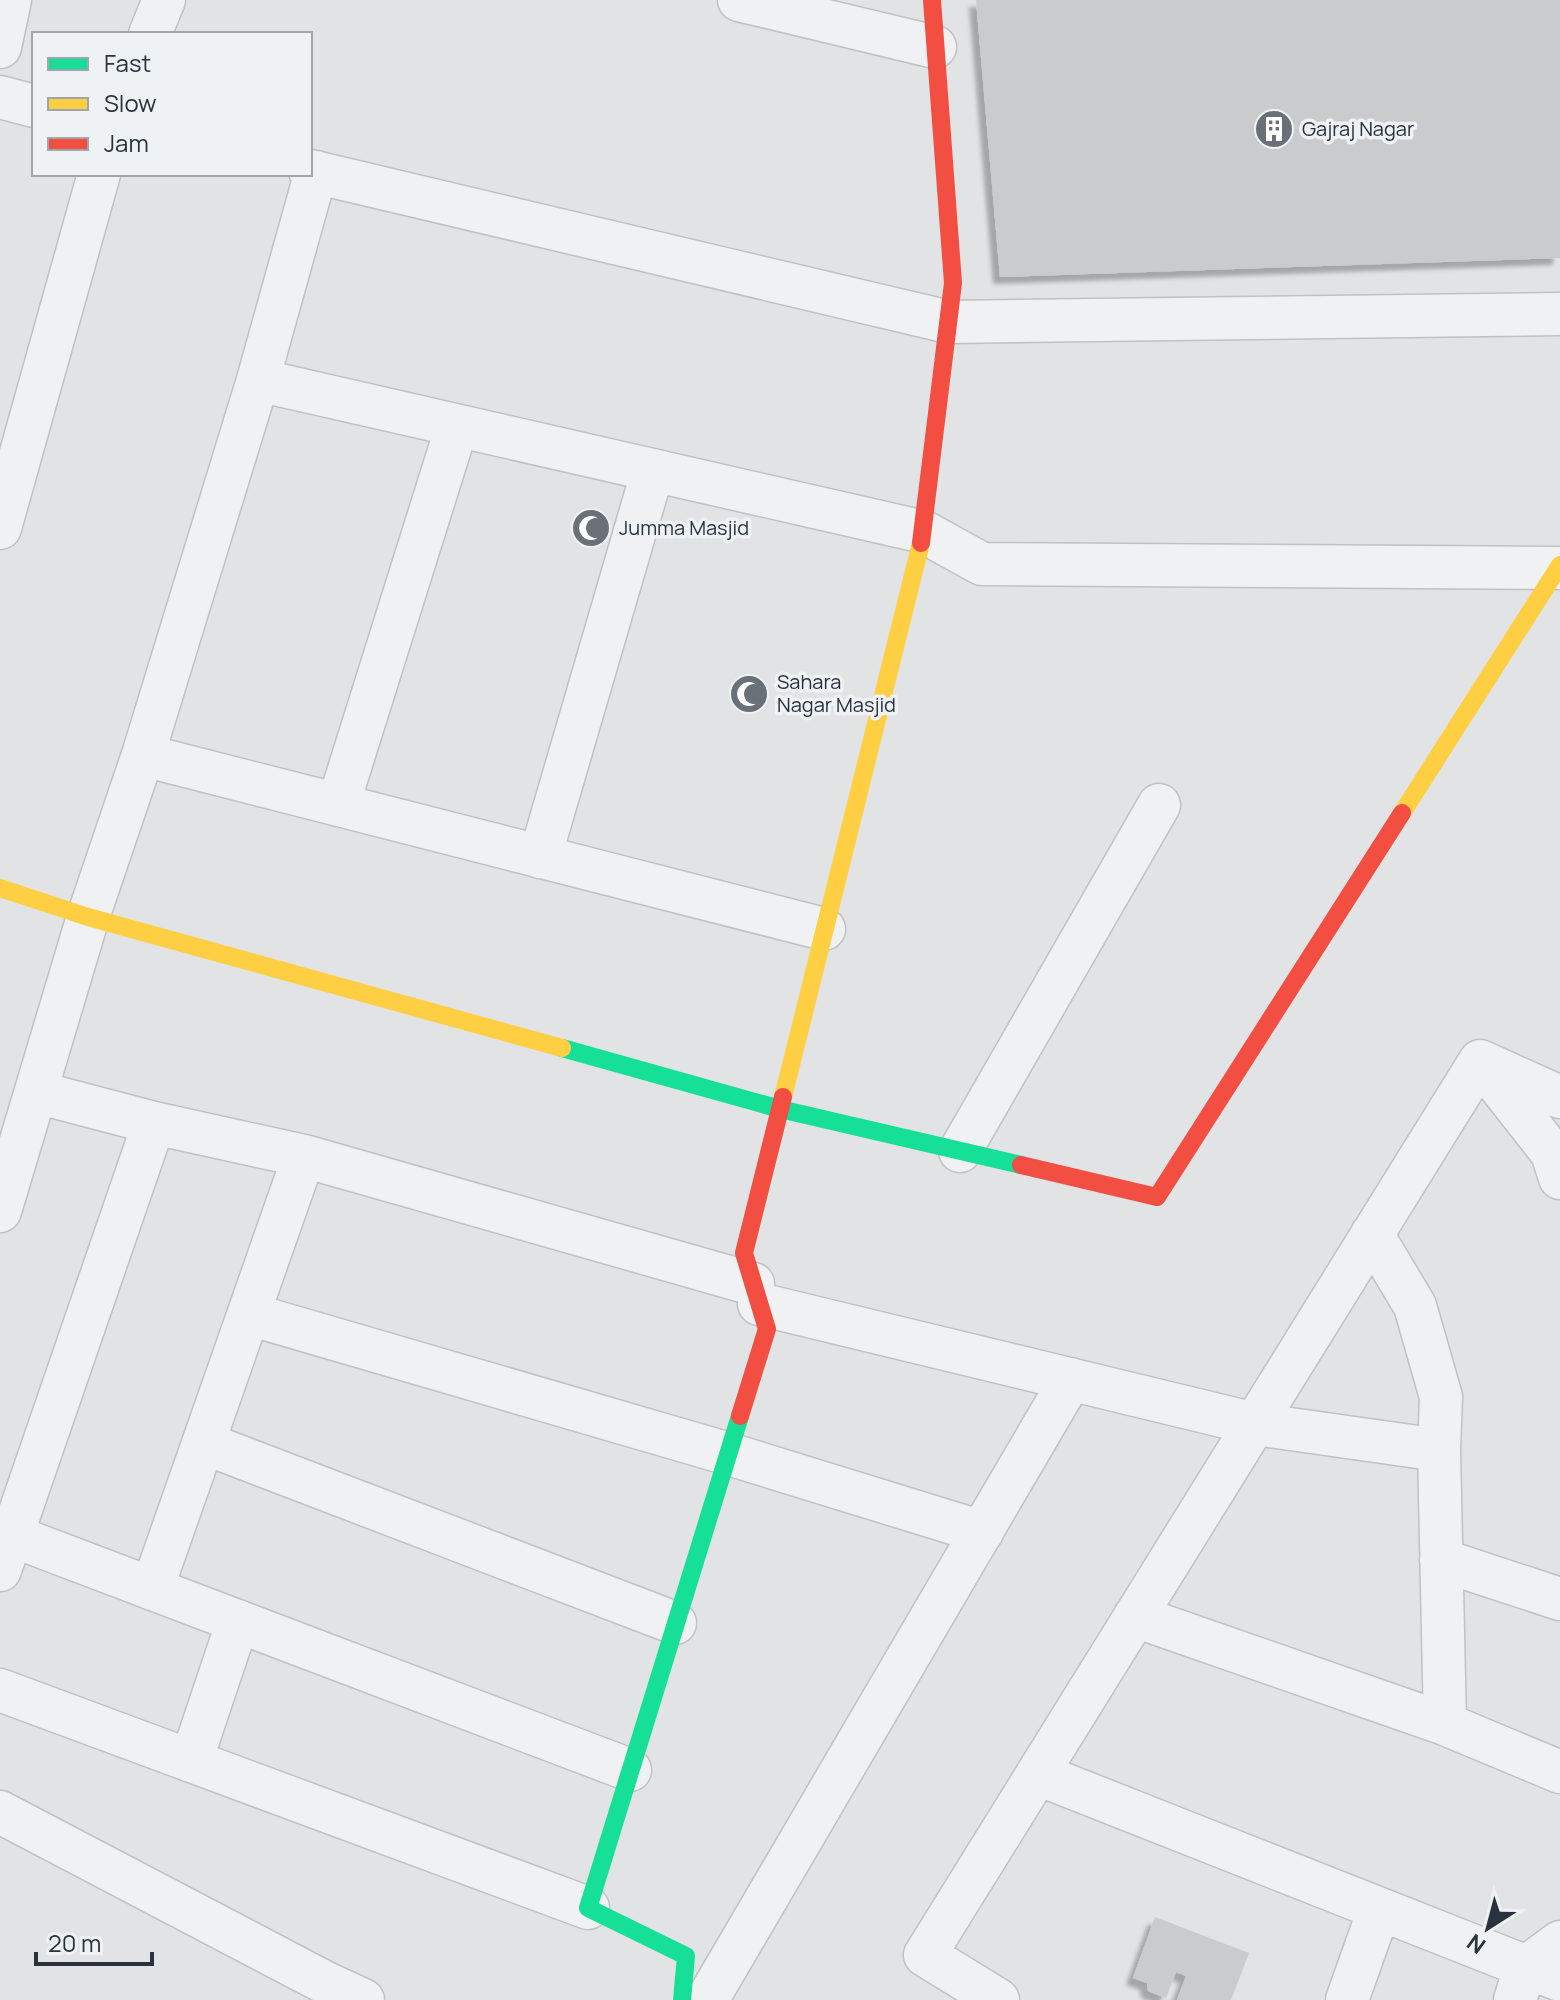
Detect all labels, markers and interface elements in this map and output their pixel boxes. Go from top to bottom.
legend [32,32,312,176]
text: Fast [104,46,151,79]
text: Slow [104,86,157,119]
building icon: Gajraj Nagar [1253,108,1295,150]
place label: Gajraj Nagar [1302,115,1414,142]
text: Jam [104,126,149,159]
mosque icon: Jumma Masjid [570,507,612,549]
place label: Jumma Masjid [619,514,749,541]
place label: Sahara Nagar Masjid [777,668,896,718]
mosque icon: Sahara Nagar Masjid [728,673,770,715]
north arrow [1448,1888,1528,1968]
scale bar [36,1916,152,1966]
text: 20 m [48,1926,101,1959]
text: N [1461,1927,1491,1961]

